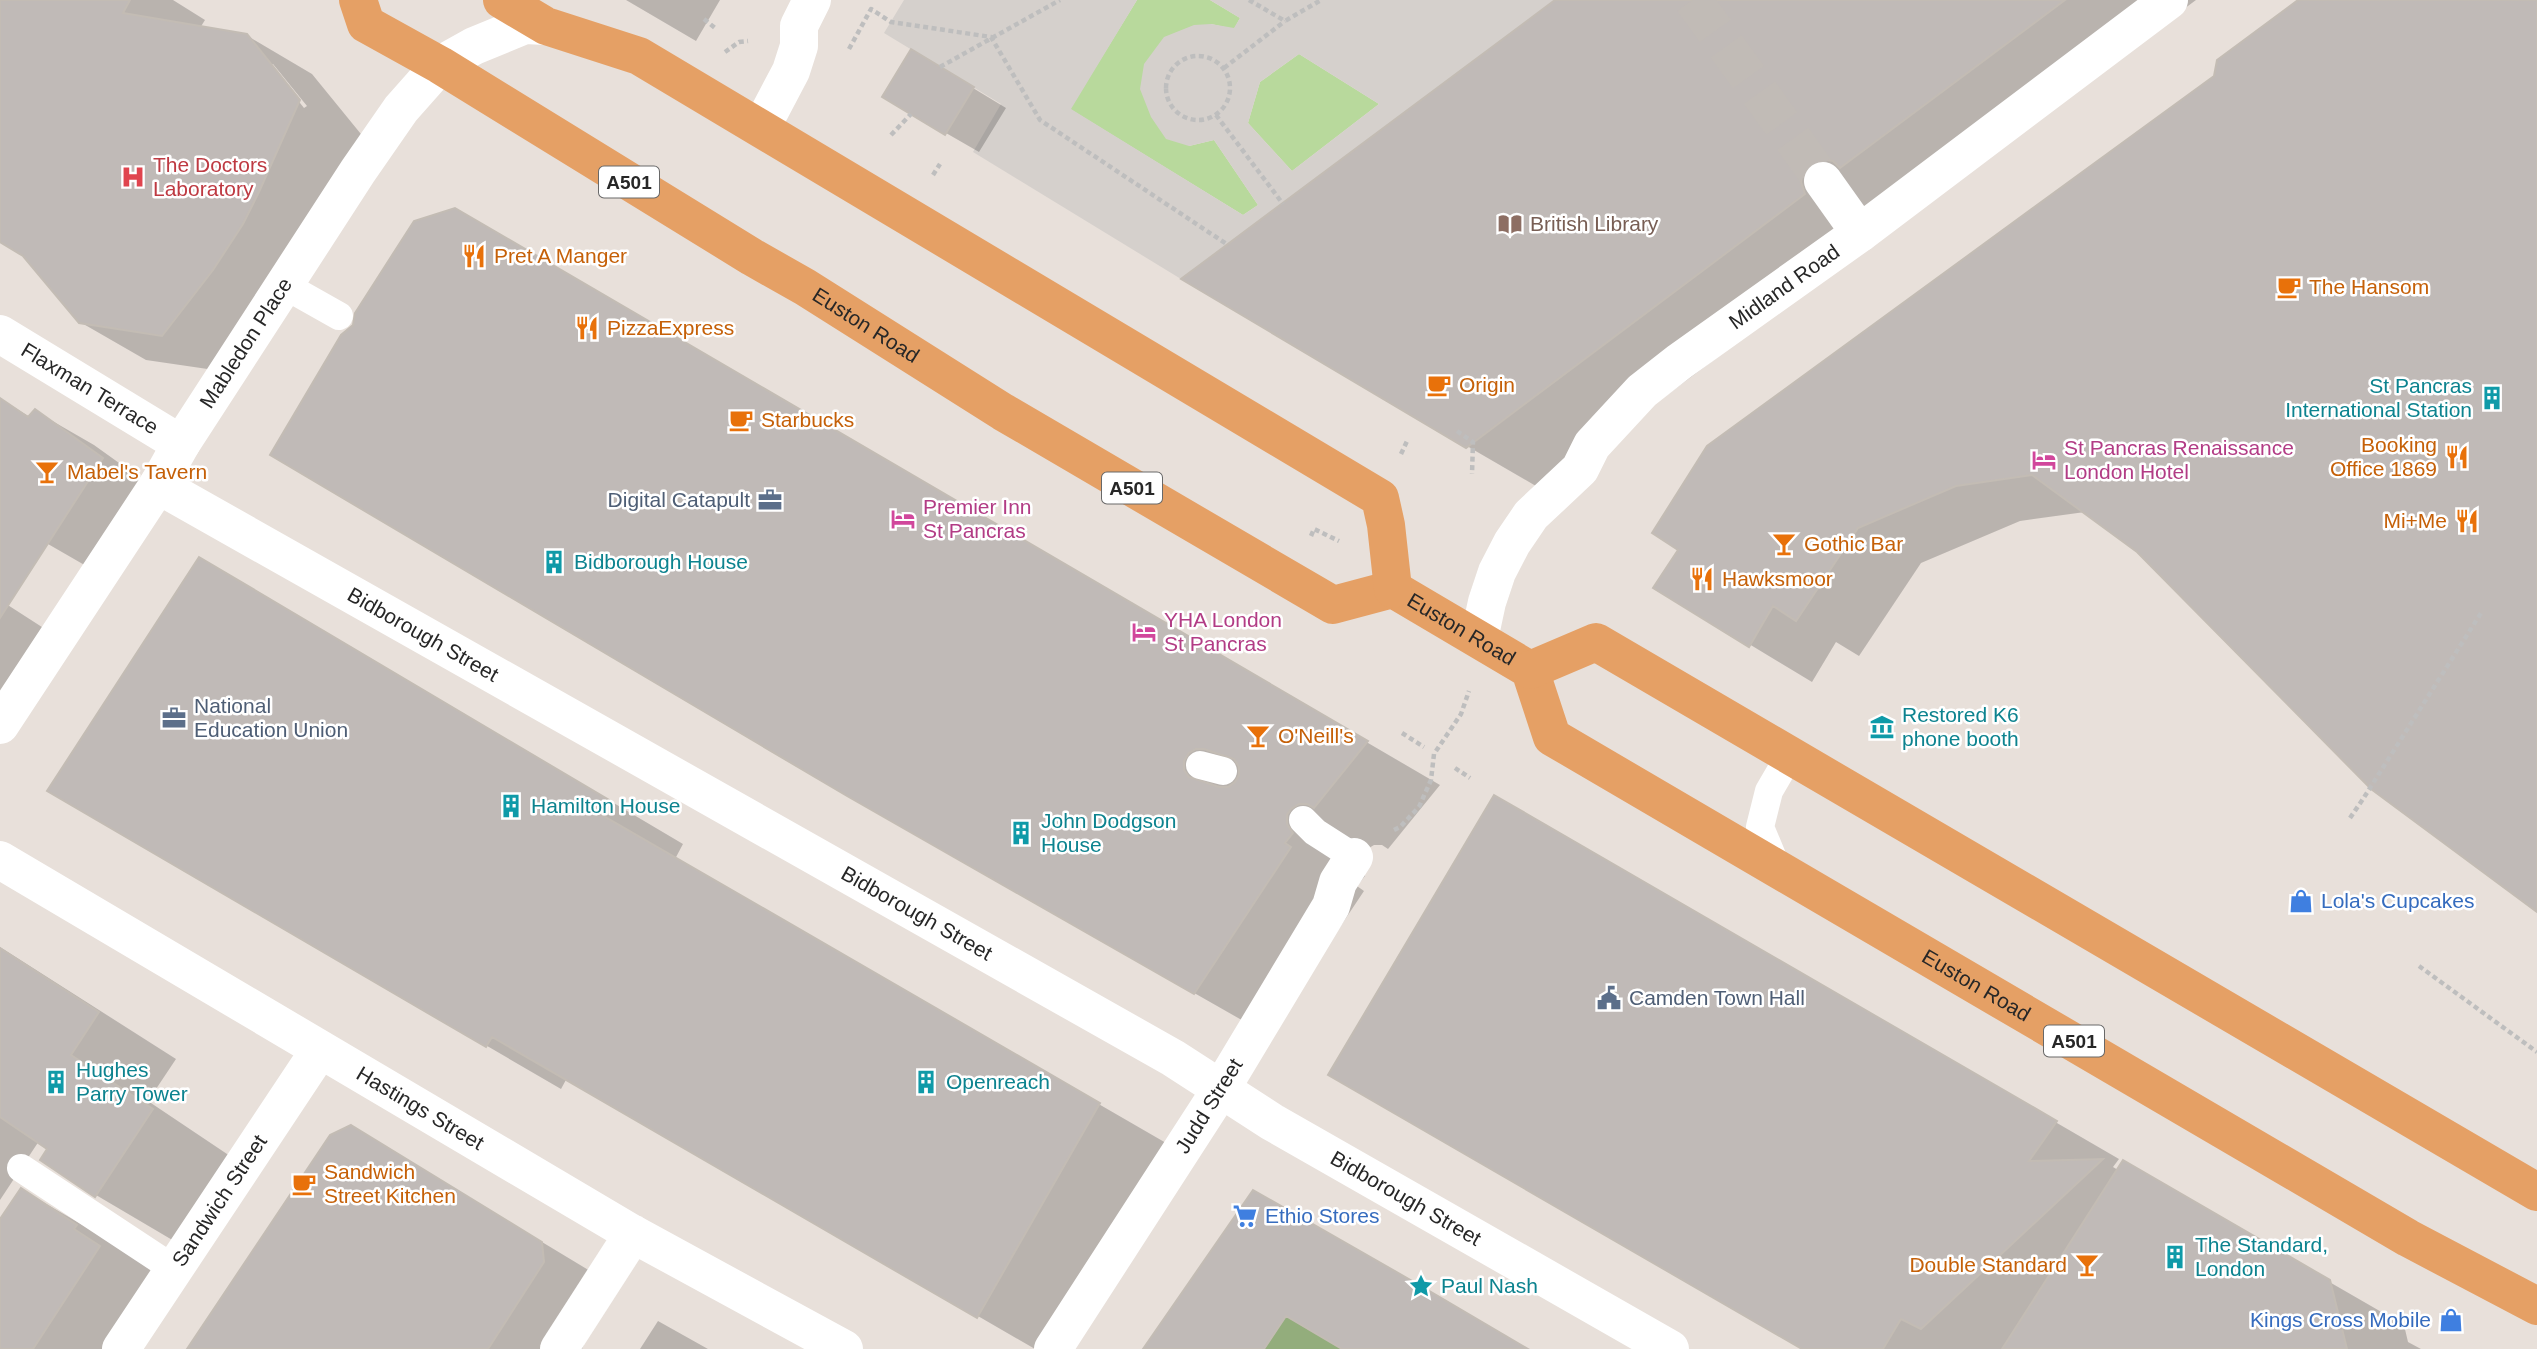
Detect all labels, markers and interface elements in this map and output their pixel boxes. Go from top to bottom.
place label: The Doctors Laboratory [153,153,267,200]
hospital icon: The Doctors Laboratory [119,163,147,191]
road number: A501 [599,166,659,198]
library icon: British Library [1496,210,1524,238]
place label: British Library [1530,212,1659,235]
street label: Midland Road [1725,240,1844,333]
restaurant icon: Pret A Manger [460,242,488,270]
place label: Pret A Manger [494,244,627,267]
street label: Mabledon Place [195,273,296,412]
cafe icon: The Hansom [2275,273,2303,301]
place label: The Hansom [2309,275,2429,298]
street label: Euston Road [809,283,924,367]
restaurant icon: PizzaExpress [573,314,601,342]
place label: PizzaExpress [607,316,734,339]
street label: Flaxman Terrace [17,338,163,438]
cafe icon: Origin [1425,371,1453,399]
place label: Origin [1459,373,1515,396]
place label: St Pancras International Station [2285,374,2472,421]
building icon: St Pancras International Station [2478,384,2506,412]
cafe icon: Starbucks [727,406,755,434]
place label: Starbucks [761,408,854,431]
place label: Booking Office 1869 [2330,433,2437,480]
place label: St Pancras Renaissance London Hotel [2064,436,2294,483]
restaurant icon: Booking Office 1869 [2443,443,2471,471]
hotel icon: St Pancras Renaissance London Hotel [2030,446,2058,474]
bar icon: Mabel's Tavern [33,458,61,486]
place label: Mabel's Tavern [67,460,207,483]
road number: A501 [1102,472,1162,503]
office icon: Digital Catapult [756,486,784,514]
place label: Digital Catapult [608,488,750,511]
place label: Premier Inn St Pancras [923,495,1032,542]
hotel icon: Premier Inn St Pancras [889,505,917,533]
restaurant icon: Mi+Me [2453,507,2481,535]
place label: Mi+Me [2383,509,2447,532]
bar icon: Gothic Bar [1770,530,1798,558]
place label: Gothic Bar [1804,532,1903,555]
building icon: Bidborough House [540,548,568,576]
place label: Bidborough House [574,550,748,573]
restaurant icon: Hawksmoor [1688,565,1716,593]
place label: Hawksmoor [1722,567,1833,590]
street label: Bidborough Street [344,582,503,686]
street label: Euston Road [1403,588,1520,670]
place label: YHA London St Pancras [1164,608,1282,655]
hotel icon: YHA London St Pancras [1130,618,1158,646]
place label: National Education Union [194,694,348,741]
place label: Restored K6 phone booth [1902,703,2019,750]
office icon: National Education Union [160,704,188,732]
museum icon: Restored K6 phone booth [1868,713,1896,741]
bar icon: O'Neill's [1244,722,1272,750]
place label: O'Neill's [1278,724,1354,747]
building icon: Hamilton House [497,792,525,820]
place label: Hamilton House [531,794,680,817]
place label: John Dodgson House [1041,809,1176,856]
building icon: John Dodgson House [1007,819,1035,847]
street label: Bidborough Street [838,861,997,965]
shop icon: Lola's Cupcakes [2287,887,2315,915]
place label: Lola's Cupcakes [2321,889,2474,912]
street label: Euston Road [1918,944,2035,1026]
public building icon: Camden Town Hall [1595,984,1623,1012]
place label: Camden Town Hall [1629,986,1805,1009]
road number: A501 [2044,1026,2104,1056]
street label: Judd Street [1170,1054,1247,1157]
place label: Hughes Parry Tower [76,1058,188,1105]
street label: Hastings Street [353,1061,488,1154]
building icon: Hughes Parry Tower [42,1068,70,1096]
building icon: Openreach [912,1068,940,1096]
place label: Openreach [946,1070,1050,1093]
street label: Sandwich Street [167,1130,271,1271]
street label: Bidborough Street [1327,1146,1485,1250]
place label: Sandwich Street Kitchen [324,1160,456,1207]
cafe icon: Sandwich Street Kitchen [290,1170,318,1198]
supermarket icon: Ethio Stores [1231,1202,1259,1230]
place label: Ethio Stores [1265,1204,1379,1227]
place label: The Standard, London [2195,1233,2328,1280]
building icon: The Standard, London [2161,1243,2189,1271]
bar icon: Double Standard [2073,1251,2101,1279]
place label: Double Standard [1909,1253,2067,1276]
place icon: Paul Nash [1407,1272,1435,1300]
place label: Paul Nash [1441,1274,1538,1297]
shop icon: Kings Cross Mobile [2437,1306,2465,1334]
place label: Kings Cross Mobile [2250,1308,2431,1331]

